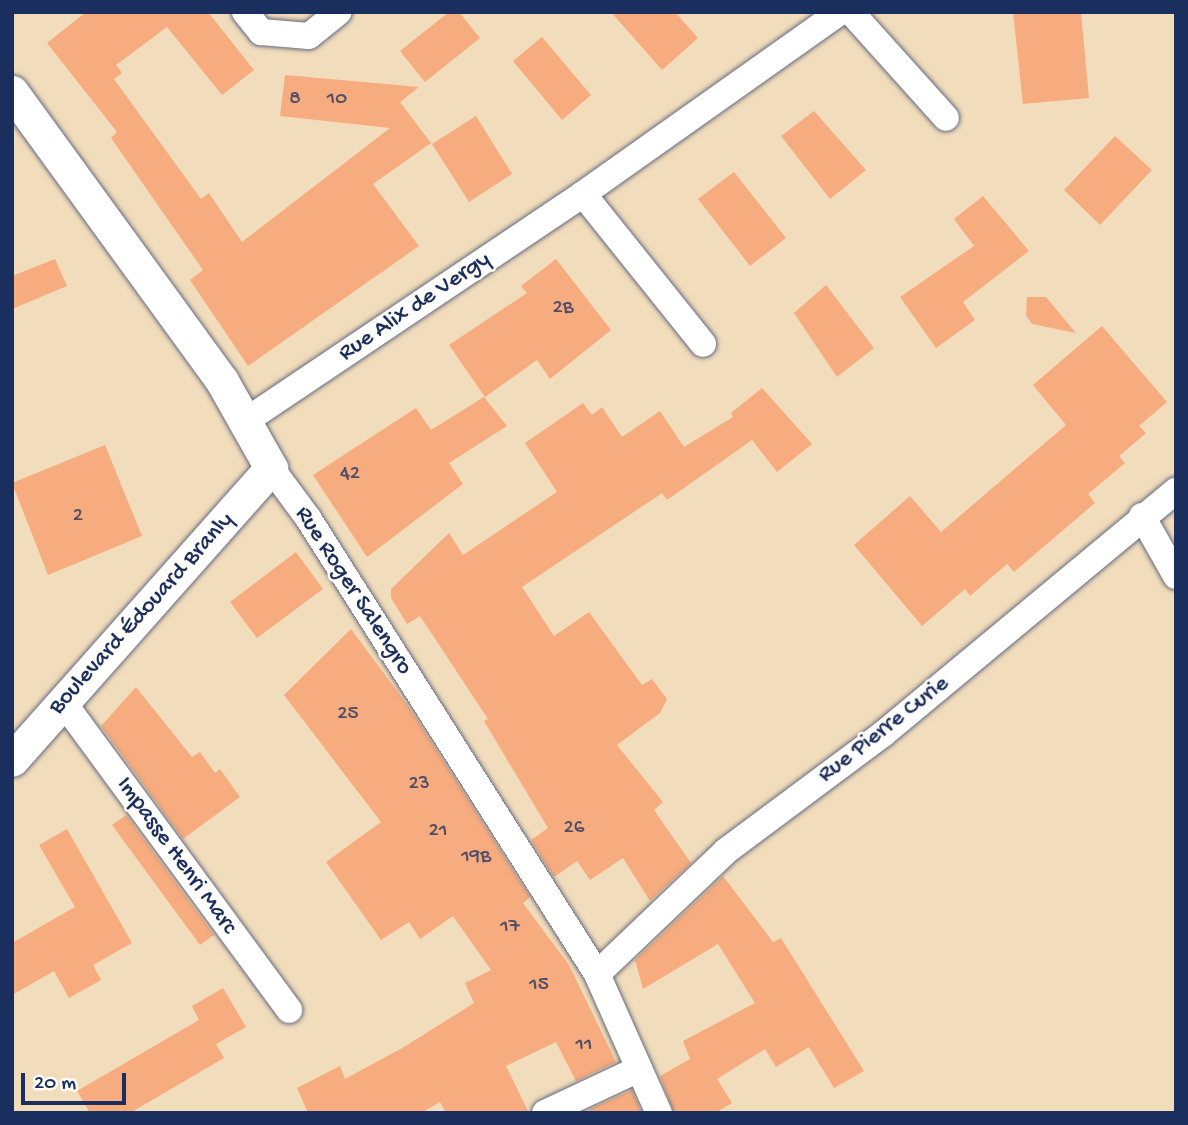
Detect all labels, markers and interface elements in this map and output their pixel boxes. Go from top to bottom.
house number: 8 [289,87,301,113]
house number: 10 [327,87,347,113]
street label: Rue Alix de Vergy [334,246,496,368]
house number: 2B [552,296,574,322]
house number: 42 [340,462,360,488]
street label: Rue Roger Salengro [288,501,418,681]
house number: 2 [73,504,83,530]
street label: Boulevard Édouard Branly [43,507,241,721]
street label: Rue Pierre Curie [813,670,955,790]
house number: 25 [337,702,359,728]
street label: Impasse Henri Marc [109,772,243,940]
house number: 23 [408,772,430,798]
house number: 26 [564,816,584,842]
house number: 21 [429,819,447,845]
house number: 19B [461,845,491,871]
house number: 17 [500,915,520,941]
house number: 15 [529,973,549,999]
house number: 11 [576,1033,592,1059]
scale bar [24,1058,130,1102]
text: 20 m [34,1072,76,1097]

